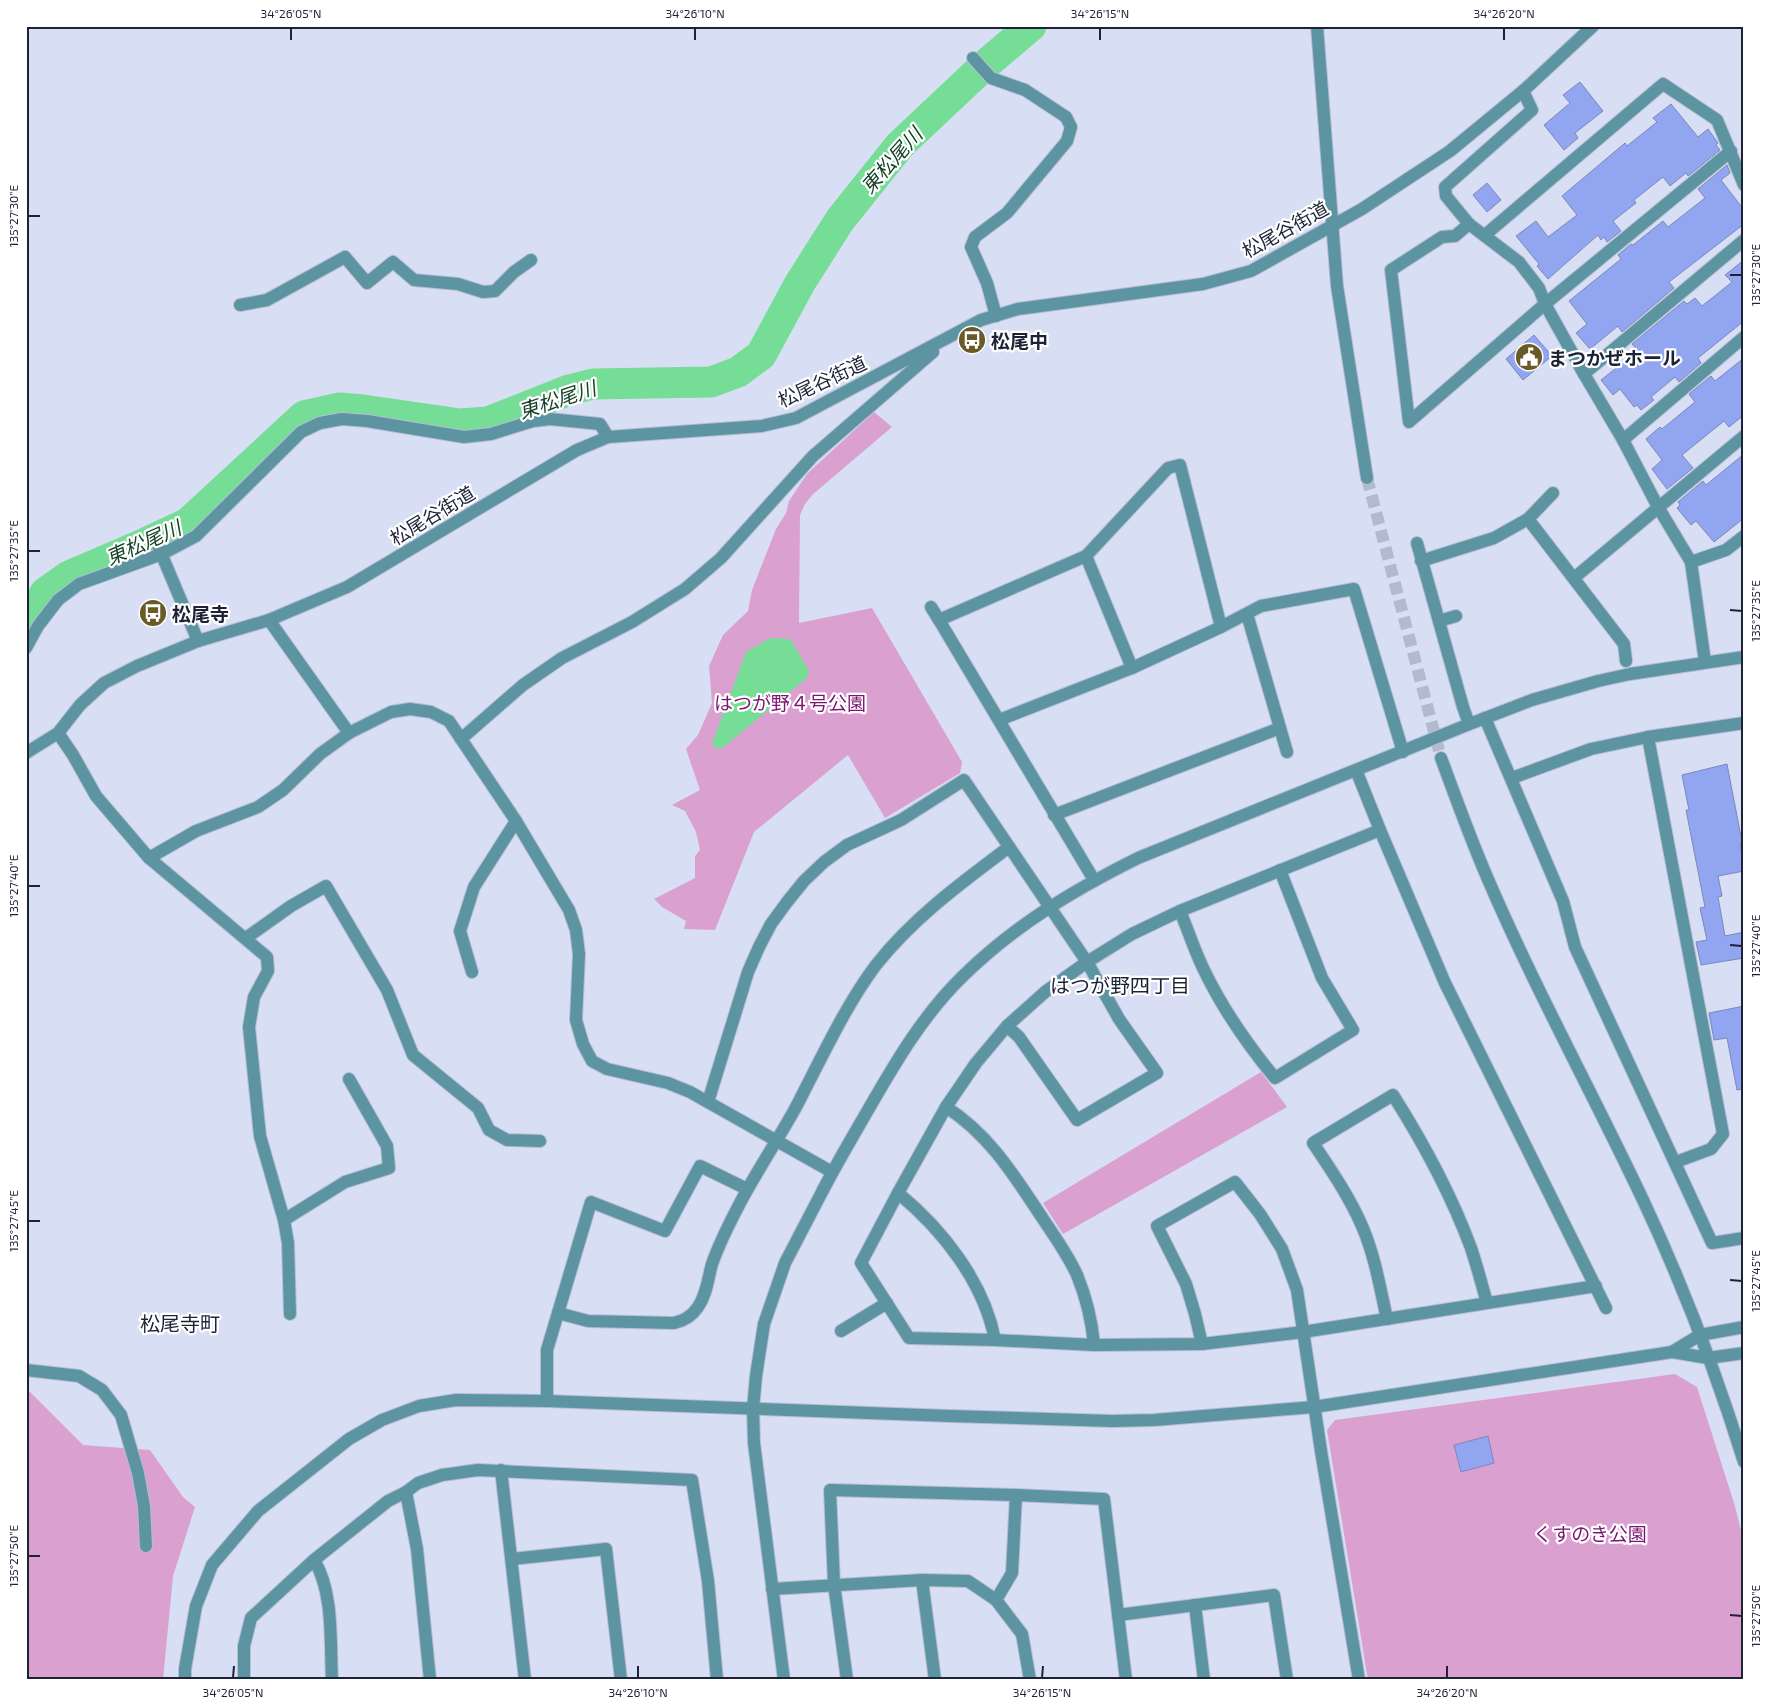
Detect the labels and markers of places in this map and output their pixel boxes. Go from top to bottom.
bus stop icon: 松尾中 [957,325,987,355]
place label: 松尾中 [991,329,1048,352]
public building icon: まつかぜホール [1514,342,1544,372]
place label: まつかぜホール [1548,346,1681,369]
bus stop icon: 松尾寺 [138,598,168,628]
place label: 松尾寺 [172,602,229,625]

